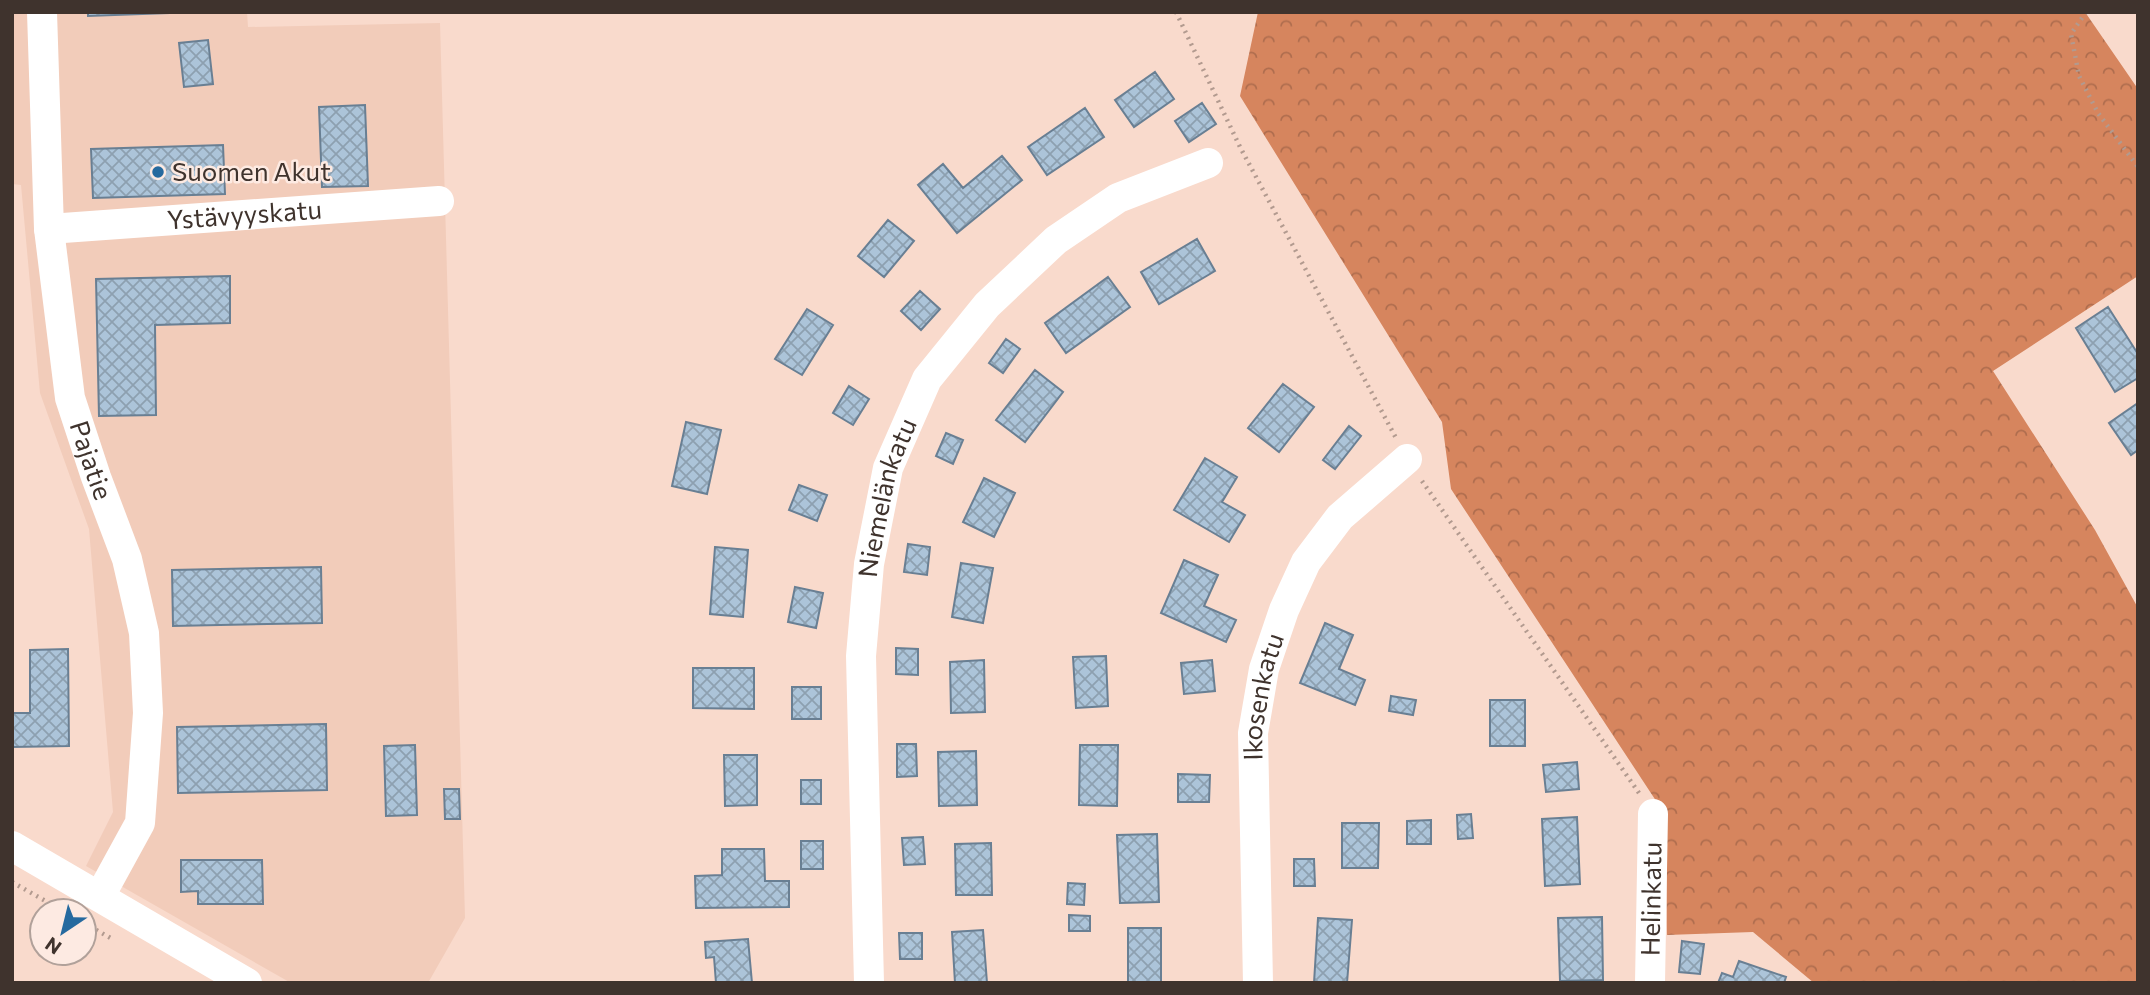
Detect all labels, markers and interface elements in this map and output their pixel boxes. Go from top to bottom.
place label: Suomen Akut [172,155,331,186]
marker: Suomen Akut [150,164,166,180]
street label: Ystävyyskatu [166,192,323,234]
street label: Niemelänkatu [851,413,922,579]
street label: Pajatie [65,416,120,504]
street label: Ikosenkatu [1235,629,1289,761]
street label: Helinkatu [1633,842,1667,956]
north arrow [28,897,98,967]
text: N [41,933,65,960]

